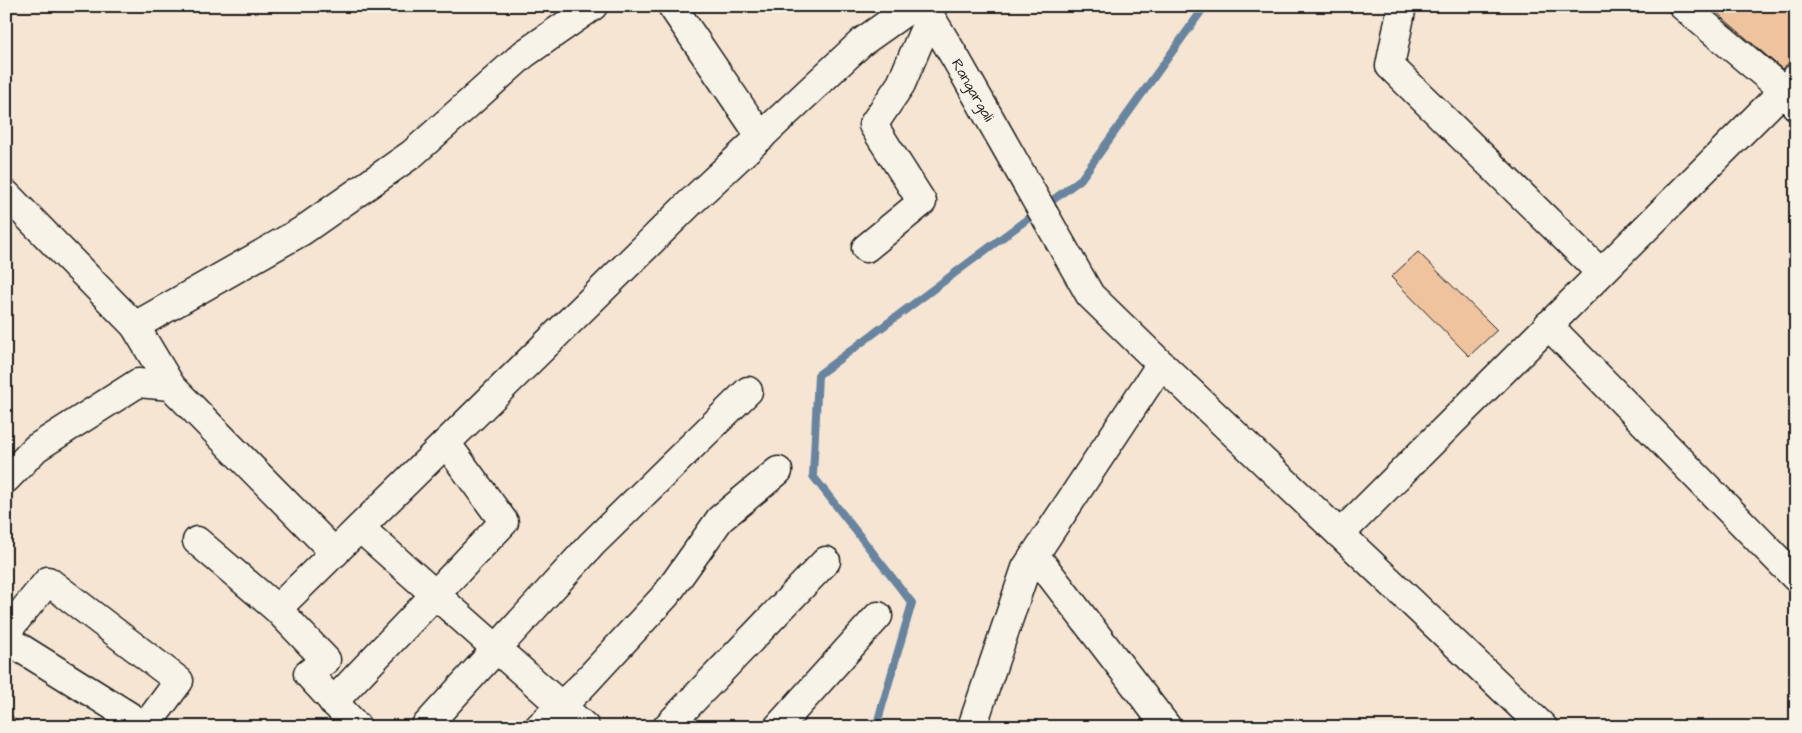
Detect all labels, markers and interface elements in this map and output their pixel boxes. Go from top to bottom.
street label: Rangargali [945,55,999,127]

